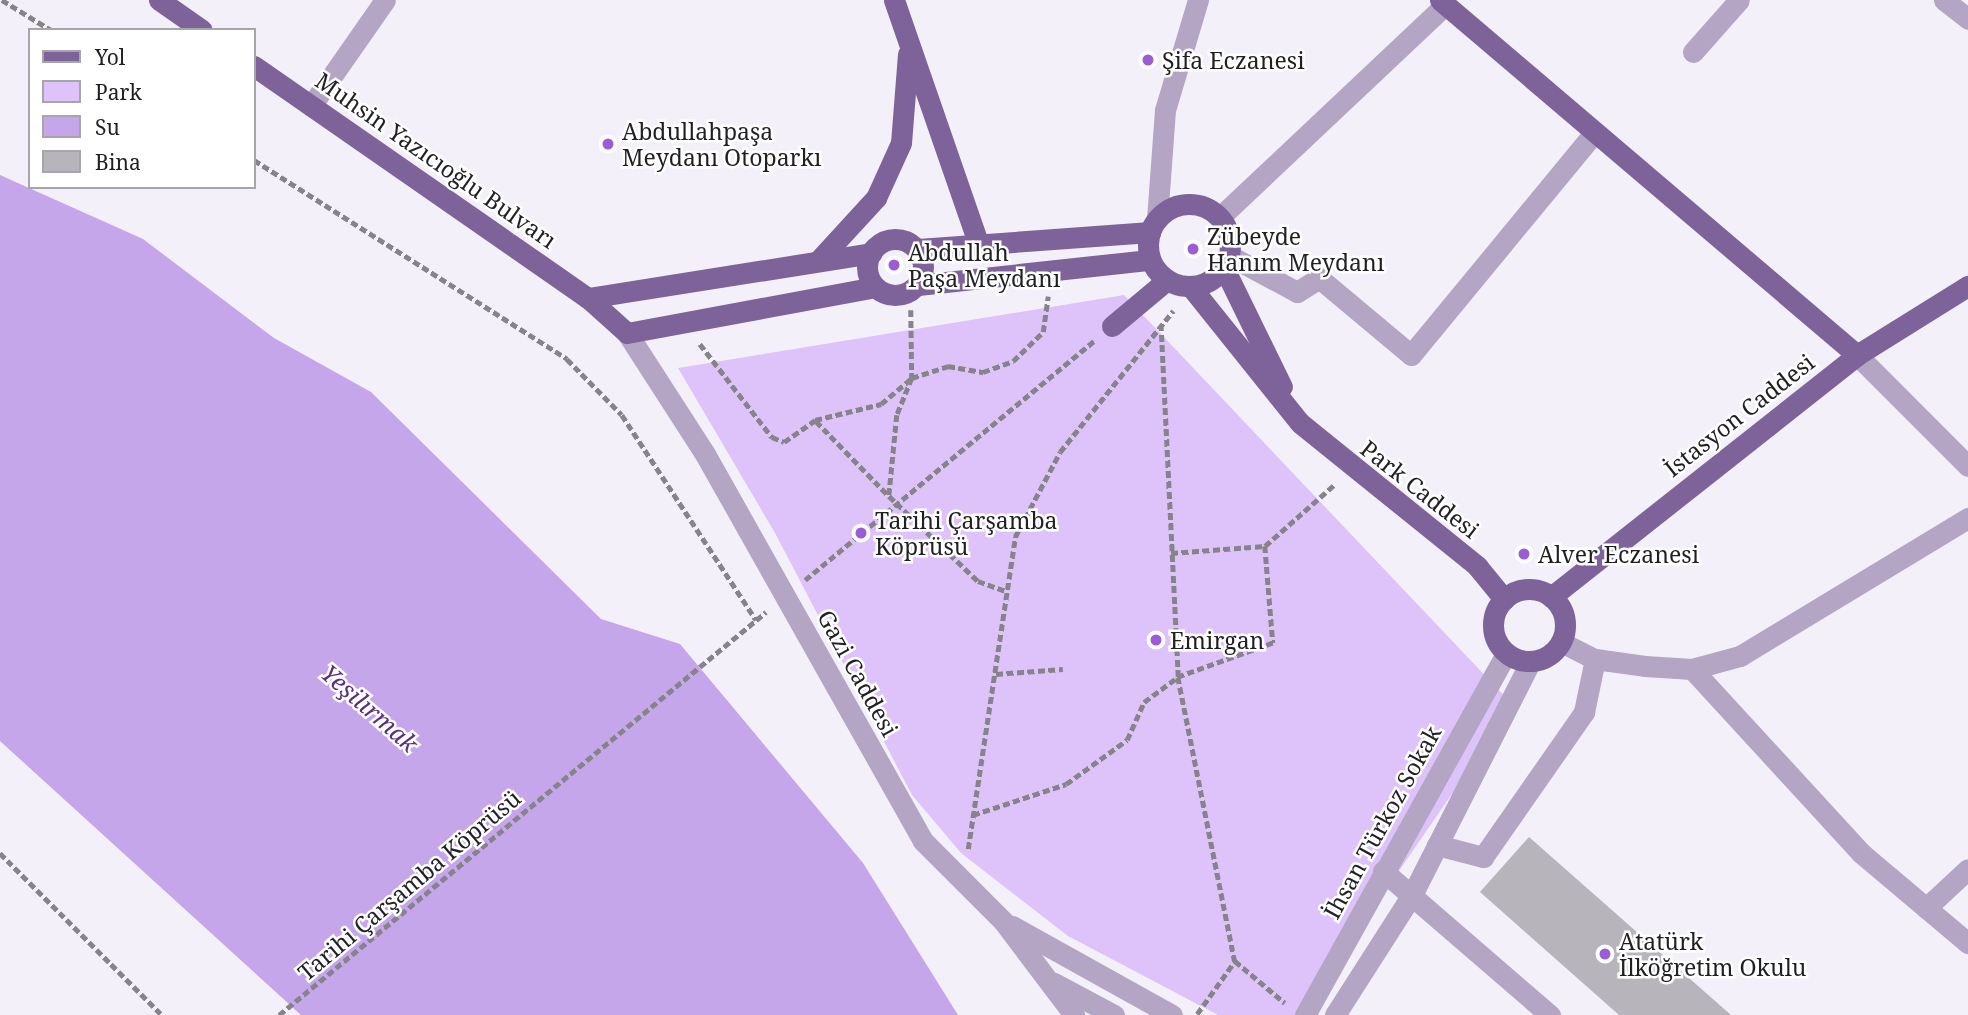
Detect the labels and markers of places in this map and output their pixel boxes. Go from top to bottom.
place label: Şifa Eczanesi [1162,46,1305,74]
marker: Şifa Eczanesi [1140,52,1156,68]
place label: Abdullahpaşa Meydanı Otoparkı [622,117,821,171]
marker: Abdullahpaşa Meydanı Otoparkı [600,136,616,152]
place label: Zübeyde Hanım Meydanı [1207,222,1384,276]
place label: Abdullah Paşa Meydanı [908,238,1060,292]
marker: Zübeyde Hanım Meydanı [1185,241,1201,257]
marker: Abdullah Paşa Meydanı [886,257,902,273]
place label: Tarihi Çarşamba Köprüsü [875,506,1058,560]
marker: Tarihi Çarşamba Köprüsü [853,525,869,541]
place label: Alver Eczanesi [1538,540,1699,568]
marker: Alver Eczanesi [1516,546,1532,562]
place label: Emirgan [1170,626,1264,654]
marker: Emirgan [1148,632,1164,648]
place label: Atatürk İlköğretim Okulu [1619,927,1806,981]
marker: Atatürk İlköğretim Okulu [1597,946,1613,962]

